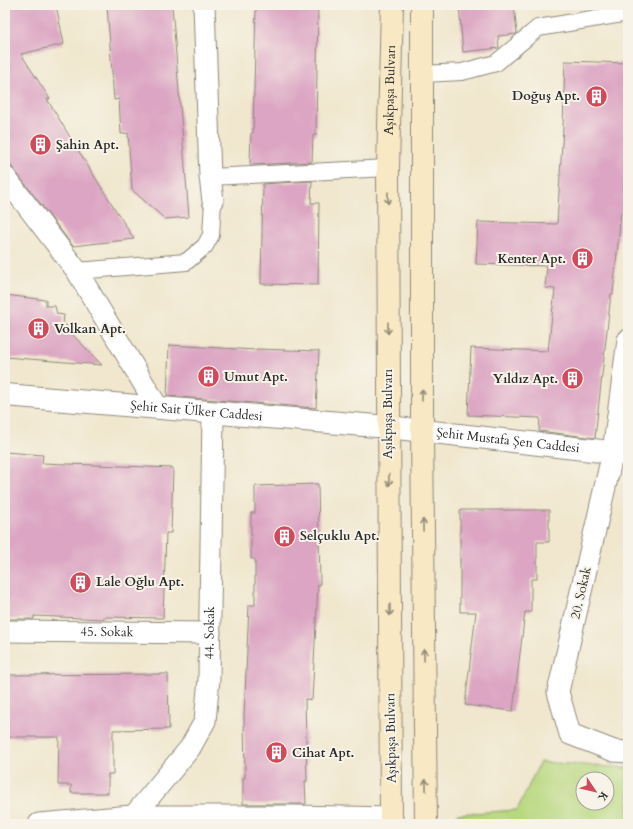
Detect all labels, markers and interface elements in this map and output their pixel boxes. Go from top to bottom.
street label: Aşıkpaşa Bulvarı [380,44,400,135]
building icon: Doğuş Apt. [583,83,609,109]
place label: Doğuş Apt. [512,87,580,105]
building icon: Şahin Apt. [27,132,53,158]
place label: Şahin Apt. [56,136,119,154]
one-way arrow [384,191,392,204]
building icon: Kenter Apt. [569,246,595,272]
place label: Kenter Apt. [498,250,566,268]
building icon: Volkan Apt. [25,316,51,342]
place label: Volkan Apt. [54,320,126,338]
one-way arrow [384,321,392,334]
building icon: Umut Apt. [196,364,222,390]
building icon: Yıldız Apt. [560,366,586,392]
place label: Umut Apt. [224,368,288,386]
street label: Aşıkpaşa Bulvarı [379,369,397,459]
place label: Yıldız Apt. [493,370,558,388]
one-way arrow [418,389,426,402]
street label: Şehit Sait Ülker Caddesi [129,396,264,426]
street label: Şehit Mustafa Şen Caddesi [435,423,581,458]
one-way arrow [385,473,393,486]
one-way arrow [419,519,427,532]
building icon: Selçuklu Apt. [272,523,298,549]
place label: Selçuklu Apt. [300,527,380,545]
street label: 20. Sokak [566,565,596,621]
building icon: Lale Oğlu Apt. [67,569,93,595]
place label: Lale Oğlu Apt. [96,573,184,591]
one-way arrow [386,603,394,616]
street label: 44. Sokak [200,606,219,660]
street label: 45. Sokak [80,623,134,641]
one-way arrow [420,649,428,662]
street label: Aşıkpaşa Bulvarı [381,692,401,783]
building icon: Cihat Apt. [263,740,289,766]
place label: Cihat Apt. [292,744,354,762]
north arrow [575,771,615,811]
one-way arrow [422,779,430,792]
text: K [594,788,611,804]

